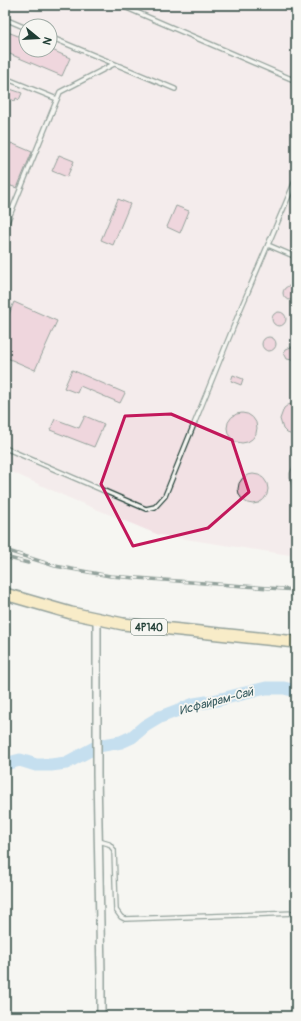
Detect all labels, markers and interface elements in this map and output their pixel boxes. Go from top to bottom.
north arrow [18,18,58,58]
text: N [40,35,54,47]
road number: 4P140 [131,619,167,635]
water label: Исфайрам-Сай [177,684,256,719]

